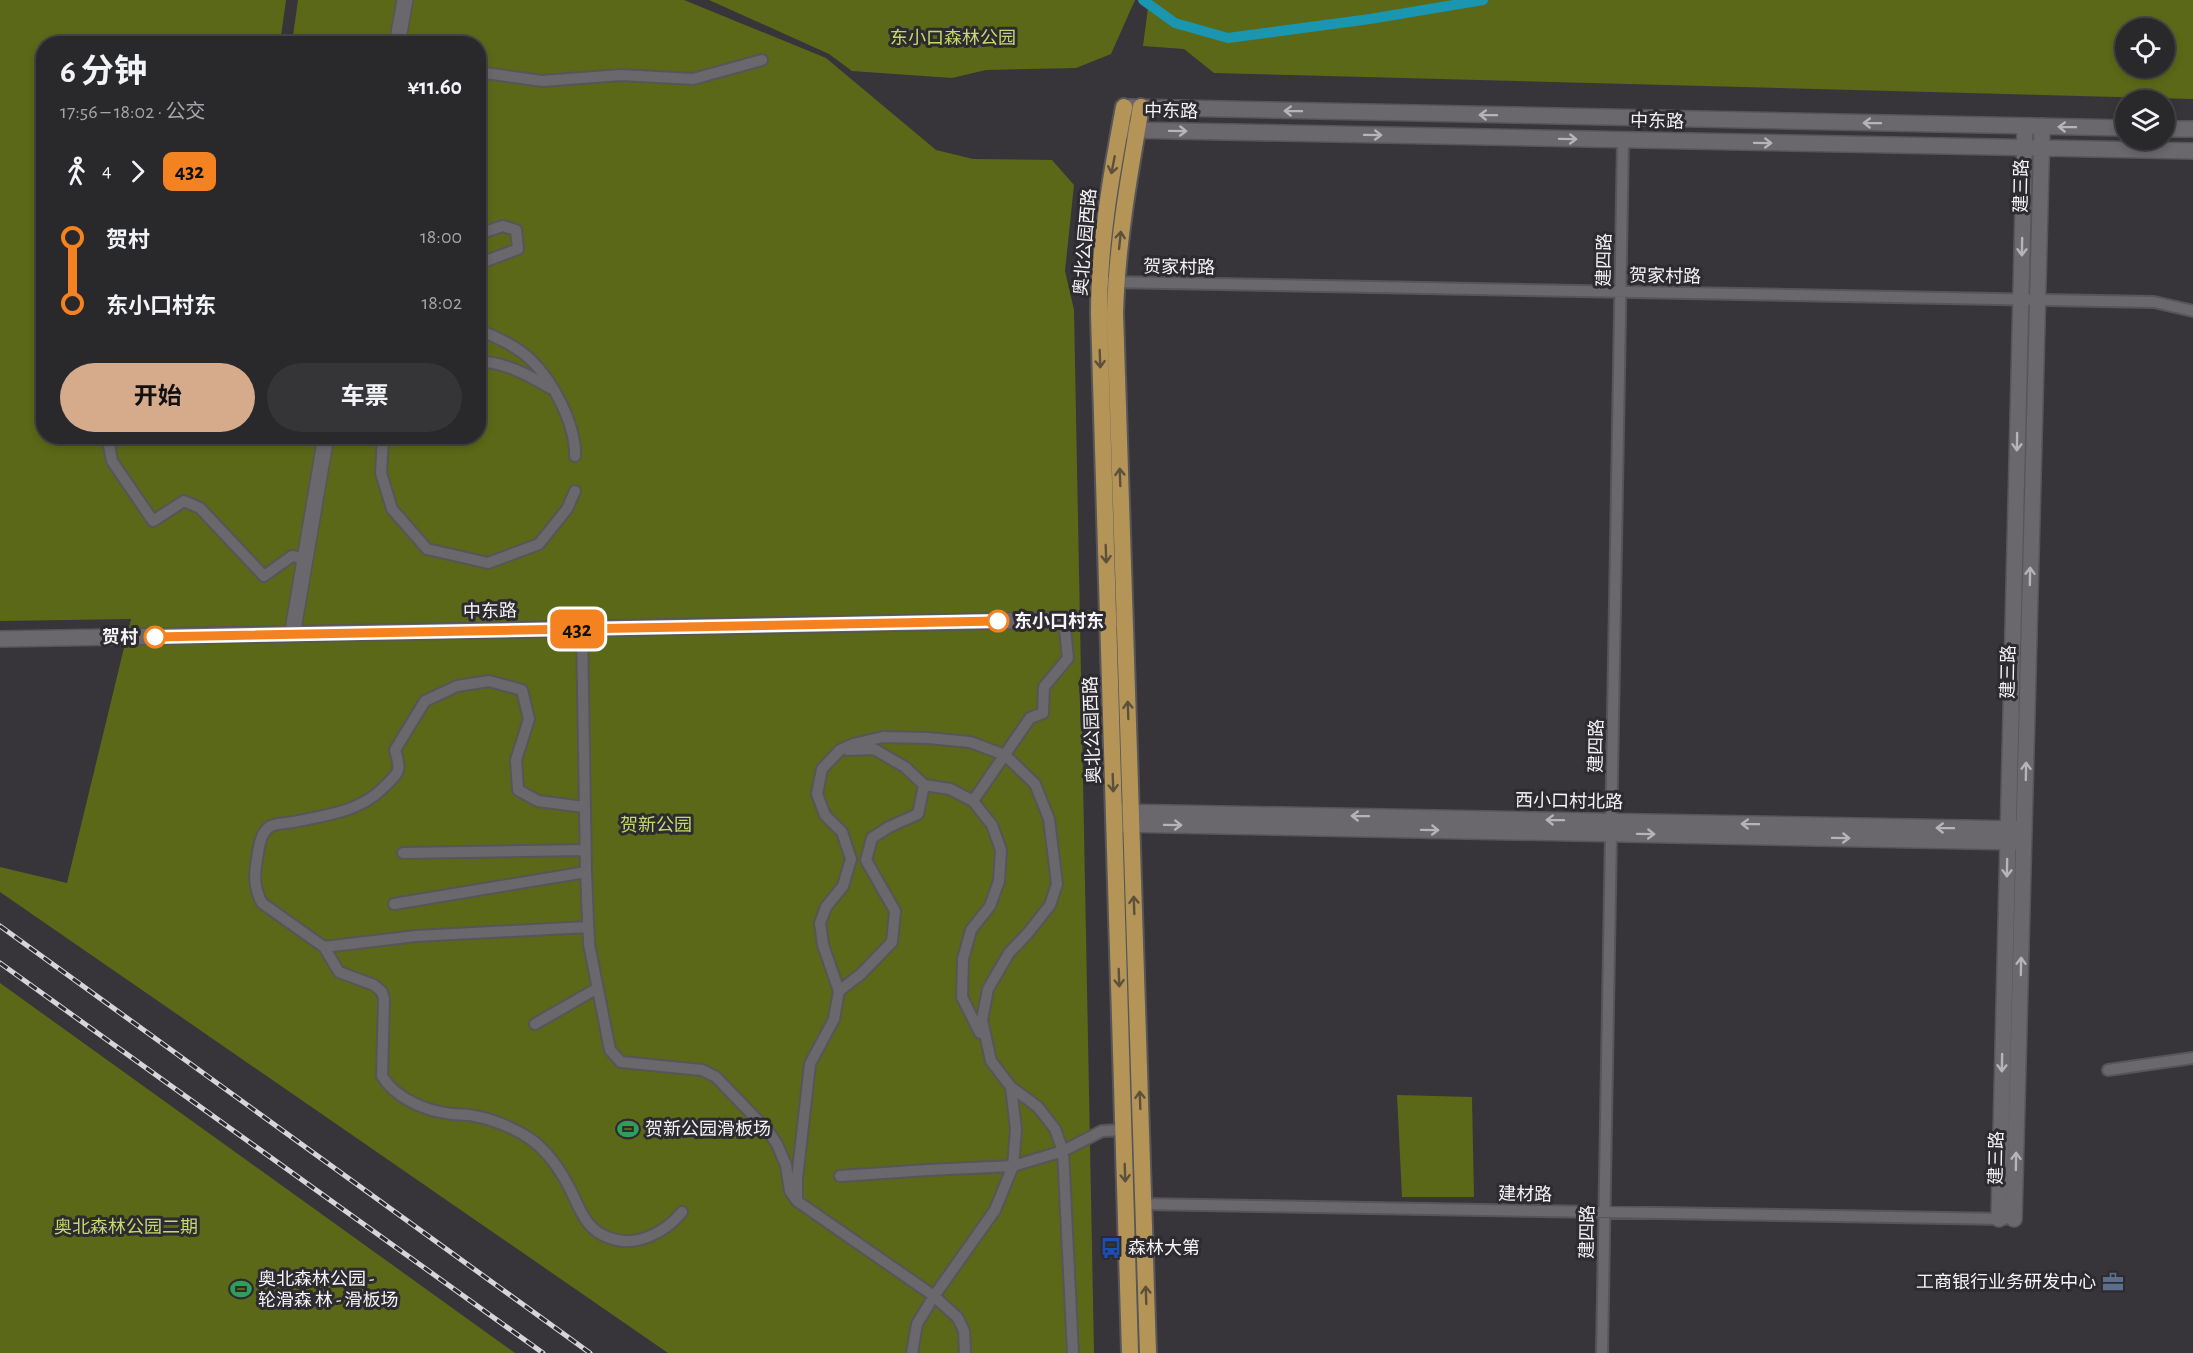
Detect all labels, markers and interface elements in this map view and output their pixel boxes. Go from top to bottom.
map controls [2115,18,2175,150]
button: locate [2115,18,2175,78]
park label: 东小口森林公园 [890,28,1016,48]
text: 6 分钟 [60,56,147,89]
text: ¥11.60 [407,76,462,98]
button: layers [2115,90,2175,150]
street label: 中东路 [1144,101,1198,121]
text: 17:56 – 18:02 · 公交 [60,102,205,122]
one-way arrow [1284,105,1304,116]
one-way arrow [1479,109,1499,120]
street label: 中东路 [1630,111,1684,131]
one-way arrow [1863,117,1883,128]
one-way arrow [2058,121,2078,132]
one-way arrow [1168,125,1188,137]
one-way arrow [1363,129,1383,141]
one-way arrow [1558,133,1578,144]
one-way arrow [1753,137,1773,148]
one-way arrow [1107,154,1118,174]
icon: walk [60,155,93,188]
icon: forward [121,155,154,188]
street label: 建三路 [2011,159,2031,213]
text: 4 [102,161,112,181]
text: 432 [175,161,204,182]
street label: 奥北公园西路 [1070,187,1100,297]
text: 18:00 [420,227,462,247]
text: 贺村 [106,229,150,251]
one-way arrow [1114,231,1125,250]
street label: 建四路 [1594,233,1614,287]
one-way arrow [2016,237,2028,257]
street label: 贺家村路 [1143,256,1215,278]
street label: 贺家村路 [1629,265,1701,287]
text: 18:02 [421,293,462,313]
text: 东小口村东 [106,295,216,317]
one-way arrow [1094,348,1105,368]
button: 开始 [60,363,255,432]
button: 车票 [267,363,462,432]
one-way arrow [2012,432,2023,452]
one-way arrow [1114,467,1126,487]
one-way arrow [1100,543,1111,563]
one-way arrow [2025,566,2036,586]
street label: 中东路 [463,601,517,621]
line badge: 432 [542,610,612,648]
marker: 东小口村东 [987,610,1009,632]
place label: 东小口村东 [1014,611,1104,631]
text: 432 [562,619,592,640]
marker: 贺村 [144,626,166,648]
place label: 贺村 [102,627,138,647]
street label: 建三路 [1998,645,2018,699]
street label: 奥北公园西路 [1080,676,1104,784]
one-way arrow [1122,700,1133,720]
street label: 建四路 [1586,719,1606,773]
one-way arrow [2020,761,2031,781]
one-way arrow [1107,772,1118,792]
street label: 西小口村北路 [1515,790,1623,812]
one-way arrow [1350,811,1370,822]
one-way arrow [1545,814,1565,826]
park label: 贺新公园 [620,815,692,835]
one-way arrow [1740,818,1760,830]
one-way arrow [1162,819,1182,831]
one-way arrow [1935,822,1955,834]
one-way arrow [1420,824,1440,836]
one-way arrow [1636,828,1656,840]
one-way arrow [1831,832,1851,844]
one-way arrow [2001,858,2013,878]
one-way arrow [1128,895,1139,915]
one-way arrow [2015,956,2026,976]
one-way arrow [1113,967,1124,987]
one-way arrow [1997,1053,2008,1073]
one-way arrow [1134,1090,1146,1110]
sports icon: 贺新公园滑板场 [616,1117,640,1141]
place label: 贺新公园滑板场 [645,1119,771,1139]
street label: 建三路 [1986,1131,2006,1185]
one-way arrow [2010,1151,2021,1171]
one-way arrow [1119,1162,1130,1182]
street label: 建材路 [1498,1184,1552,1204]
street label: 建四路 [1577,1205,1597,1259]
park label: 奥北森林公园二期 [54,1217,198,1237]
bus stop icon: 森林大第 [1099,1236,1123,1260]
place label: 森林大第 [1128,1238,1200,1258]
place label: 奥北森林公园 - 轮滑森 林 - 滑板场 [258,1269,398,1310]
office icon: 工商银行业务研发中心 [2101,1270,2125,1294]
place label: 工商银行业务研发中心 [1916,1272,2096,1292]
sports icon: 奥北森林公园 - 轮滑森 林 - 滑板场 [229,1277,253,1301]
one-way arrow [1141,1285,1152,1305]

